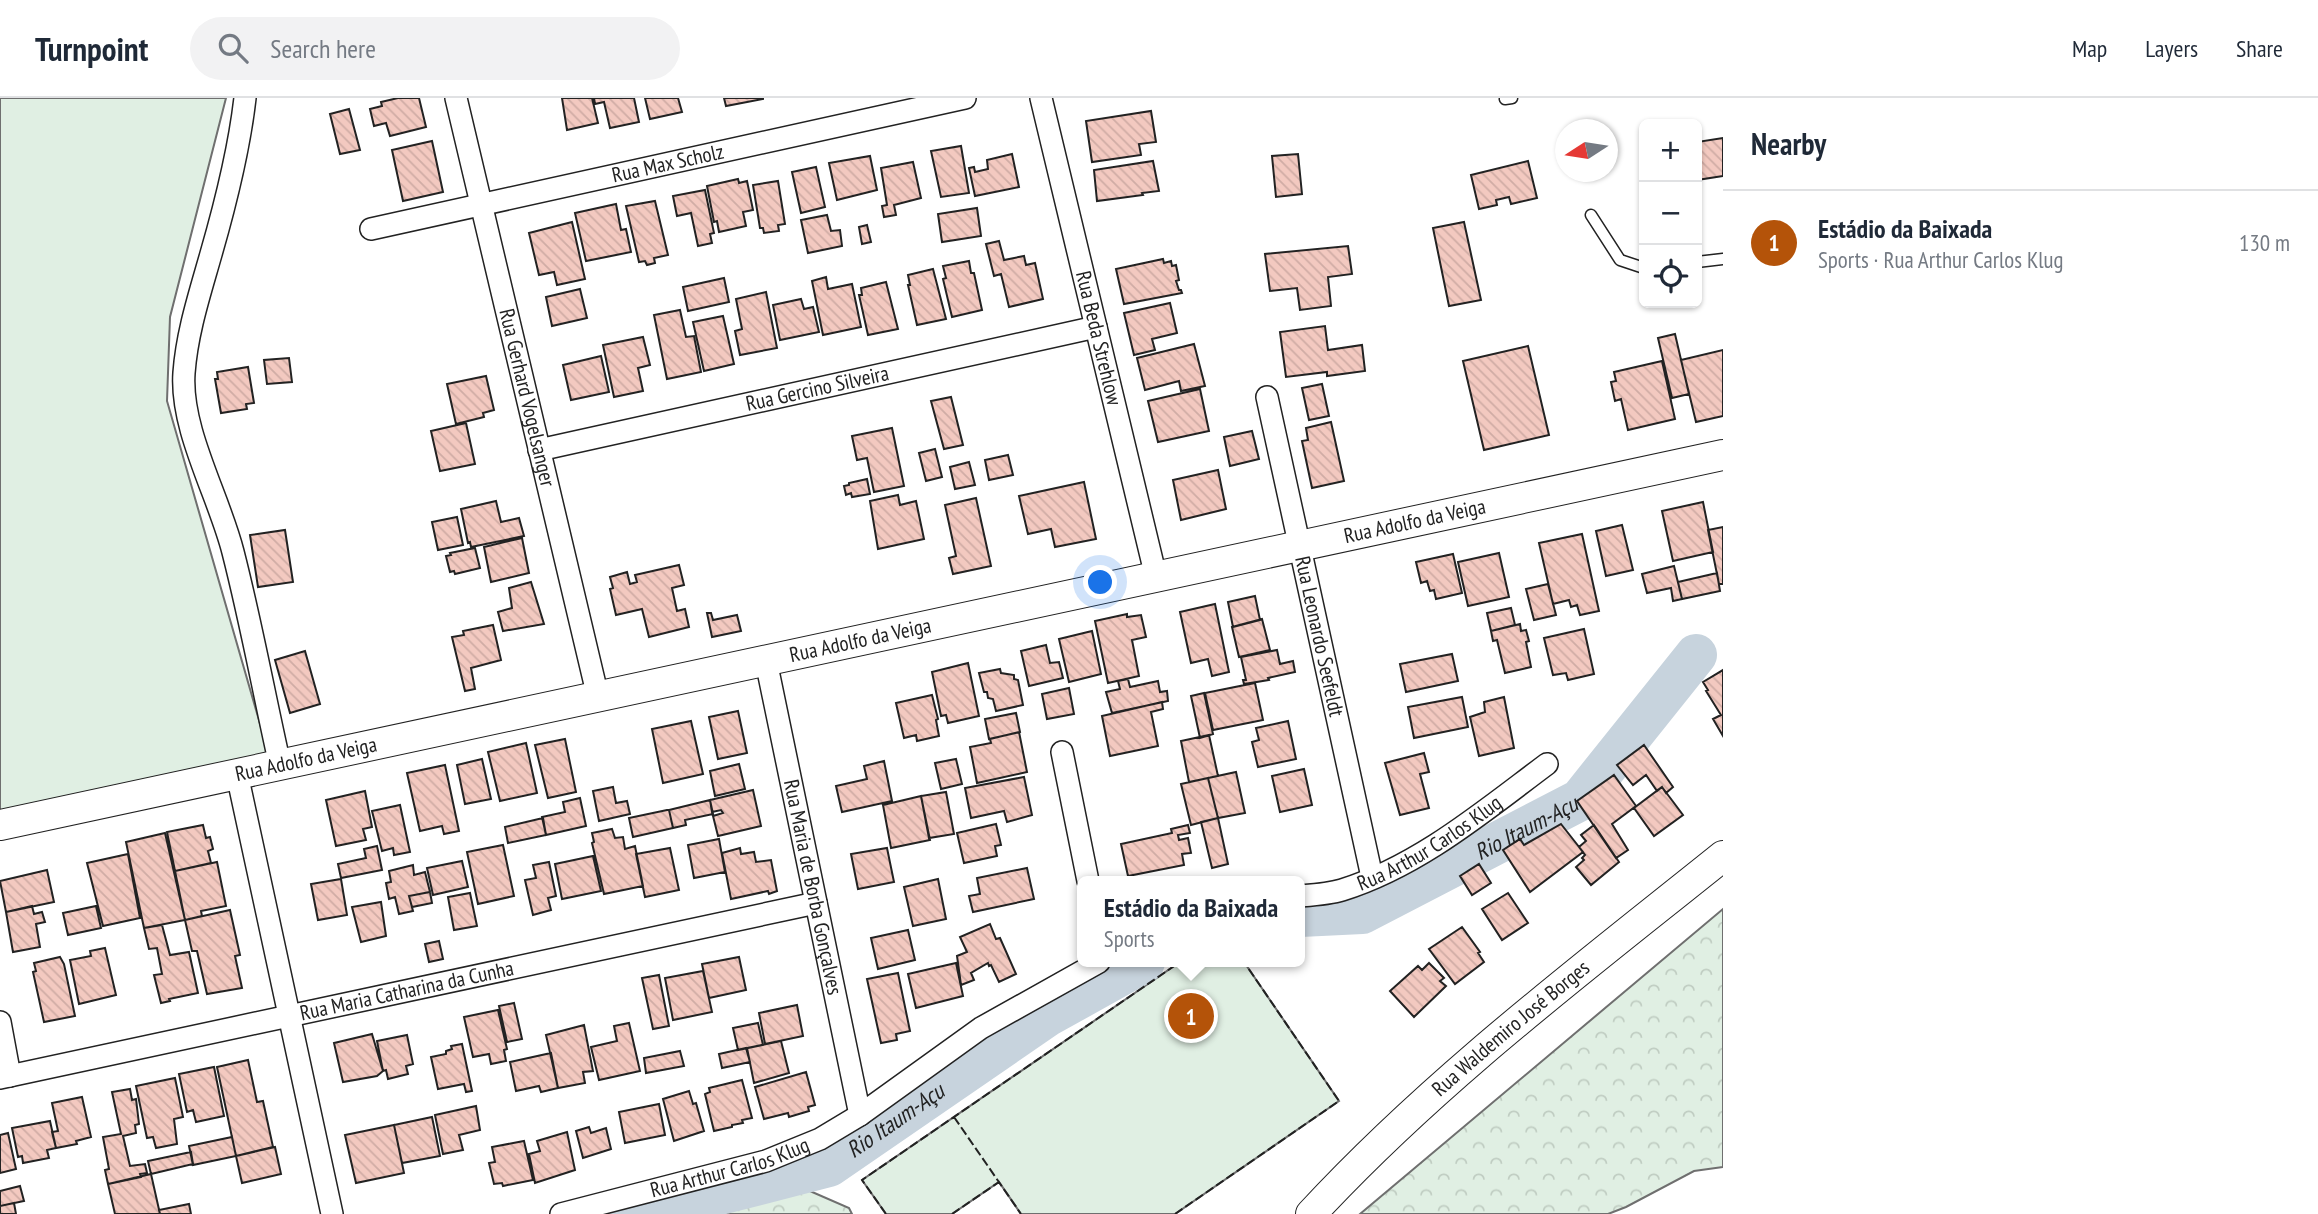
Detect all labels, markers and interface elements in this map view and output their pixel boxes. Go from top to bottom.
search box [190,17,680,80]
text: Turnpoint [35,27,148,70]
icon: search [214,29,252,67]
text: Search here [270,32,376,65]
text: Map [2072,33,2107,64]
text: Layers [2145,33,2198,64]
text: Share [2236,33,2283,64]
north arrow [1555,119,1618,182]
map controls [1639,119,1702,308]
button: + [1639,119,1702,182]
text: Nearby [1751,124,1826,163]
street label: Rua Max Scholz [609,138,726,188]
button: − [1639,182,1702,245]
text: Estádio da Baixada [1818,212,1992,245]
text: 1 [1769,228,1780,257]
text: 130 m [2239,228,2290,257]
button: locate [1639,245,1702,308]
text: Sports · Rua Arthur Carlos Klug [1818,245,2064,274]
street label: Rua Beda Strehlow [1070,268,1128,409]
street label: Rua Gerhard Vogelsanger [493,306,562,490]
street label: Rua Gercino Silveira [743,359,891,417]
street label: Rua Adolfo da Veiga [1341,492,1488,549]
street label: Rua Leonardo Seefeldt [1289,554,1351,719]
your location [1083,565,1117,599]
street label: Rua Adolfo da Veiga [787,611,934,668]
street label: Rua Adolfo da Veiga [233,730,379,787]
street label: Rua Maria de Borba Gonçalves [778,777,849,997]
water label: Rio Itaum-Açu [1470,788,1584,866]
street label: Rua Arthur Carlos Klug [1353,789,1507,897]
popup [1077,876,1305,967]
text: Estádio da Baixada [1104,891,1278,924]
text: Sports [1104,924,1155,953]
street label: Rua Maria Catharina da Cunha [297,954,516,1026]
street label: Rua Waldemiro José Borges [1426,954,1595,1102]
pin: 1 [1168,990,1214,1042]
water label: Rio Itaum-Açu [841,1075,951,1164]
street label: Rua Arthur Carlos Klug [647,1131,813,1203]

